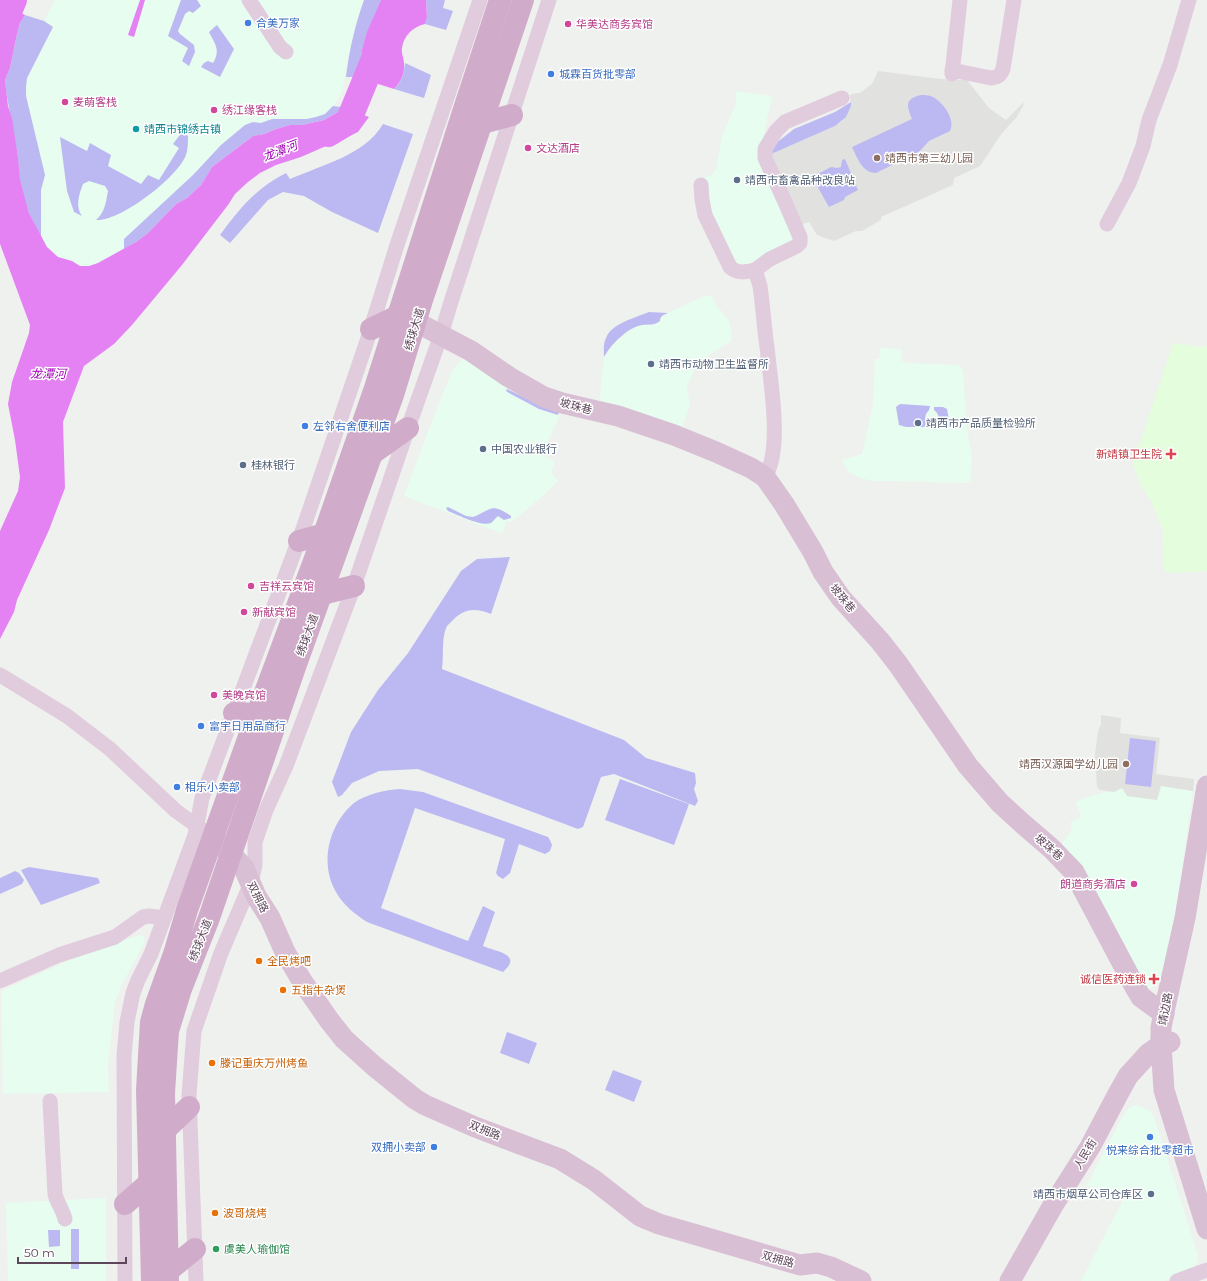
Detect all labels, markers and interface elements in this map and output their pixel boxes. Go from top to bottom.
place label: 合美万家 [256,16,300,30]
place label: 华美达商务宾馆 [576,17,653,31]
marker: 合美万家 [243,18,253,28]
marker: 华美达商务宾馆 [563,19,573,29]
place label: 城霖百货批零部 [559,67,636,81]
marker: 城霖百货批零部 [546,69,556,79]
place label: 麦萌客栈 [73,95,117,109]
marker: 麦萌客栈 [60,97,70,107]
place label: 绣江缘客栈 [222,103,277,117]
marker: 绣江缘客栈 [209,105,219,115]
place label: 靖西市锦绣古镇 [144,122,221,136]
marker: 靖西市锦绣古镇 [131,124,141,134]
water label: 龙潭河 [260,136,301,164]
place label: 文达酒店 [536,141,580,155]
marker: 文达酒店 [523,143,533,153]
place label: 靖西市第三幼儿园 [885,151,973,165]
marker: 靖西市第三幼儿园 [872,153,882,163]
place label: 靖西市畜禽品种改良站 [745,173,855,187]
marker: 靖西市畜禽品种改良站 [732,175,742,185]
street label: 绣球大道 [401,306,427,352]
place label: 靖西市动物卫生监督所 [659,357,769,371]
marker: 靖西市动物卫生监督所 [646,359,656,369]
water label: 龙潭河 [30,366,68,381]
street label: 坡珠巷 [558,395,594,417]
place label: 靖西市产品质量检验所 [926,416,1036,430]
marker: 靖西市产品质量检验所 [913,418,923,428]
place label: 左邻右舍便利店 [313,419,390,433]
marker: 左邻右舍便利店 [300,421,310,431]
place label: 中国农业银行 [491,442,557,456]
marker: 中国农业银行 [478,444,488,454]
place label: 新靖镇卫生院 [1096,447,1162,461]
marker: 新靖镇卫生院 [1165,448,1177,460]
place label: 桂林银行 [251,458,295,472]
marker: 桂林银行 [238,460,248,470]
place label: 吉祥云宾馆 [259,579,314,593]
marker: 吉祥云宾馆 [246,581,256,591]
street label: 坡珠巷 [827,581,859,615]
place label: 新献宾馆 [252,605,296,619]
marker: 新献宾馆 [239,607,249,617]
street label: 绣球大道 [293,612,321,658]
place label: 美晚宾馆 [222,688,266,702]
marker: 美晚宾馆 [209,690,219,700]
place label: 富宇日用品商行 [209,719,286,733]
marker: 富宇日用品商行 [196,721,206,731]
place label: 靖西汉源国学幼儿园 [1019,757,1118,771]
marker: 靖西汉源国学幼儿园 [1121,759,1131,769]
place label: 相乐小卖部 [185,780,240,794]
marker: 相乐小卖部 [172,782,182,792]
street label: 坡珠巷 [1032,831,1066,863]
place label: 朗道商务酒店 [1060,877,1126,891]
street label: 双拥路 [244,879,272,915]
marker: 朗道商务酒店 [1129,879,1139,889]
street label: 绣球大道 [186,917,214,963]
place label: 全民烤吧 [267,954,311,968]
marker: 全民烤吧 [254,956,264,966]
place label: 诚信医药连锁 [1080,972,1146,986]
marker: 诚信医药连锁 [1149,974,1159,984]
place label: 五指牛杂煲 [291,983,346,997]
marker: 五指牛杂煲 [278,985,288,995]
street label: 靖边路 [1155,991,1175,1027]
place label: 滕记重庆万州烤鱼 [220,1056,308,1070]
marker: 滕记重庆万州烤鱼 [207,1058,217,1068]
street label: 双拥路 [467,1117,503,1143]
marker: 悦来综合批零超市 [1145,1132,1155,1142]
street label: 人民街 [1071,1136,1099,1172]
place label: 双拥小卖部 [371,1140,426,1154]
marker: 双拥小卖部 [429,1142,439,1152]
place label: 悦来综合批零超市 [1106,1143,1194,1157]
place label: 靖西市烟草公司仓库区 [1033,1187,1143,1201]
marker: 靖西市烟草公司仓库区 [1146,1189,1156,1199]
place label: 波哥烧烤 [223,1206,267,1220]
marker: 波哥烧烤 [210,1208,220,1218]
scale bar [18,1239,126,1265]
place label: 虞美人瑜伽馆 [224,1242,290,1256]
marker: 虞美人瑜伽馆 [211,1244,221,1254]
text: 50 m [24,1245,55,1260]
street label: 双拥路 [760,1248,796,1270]

